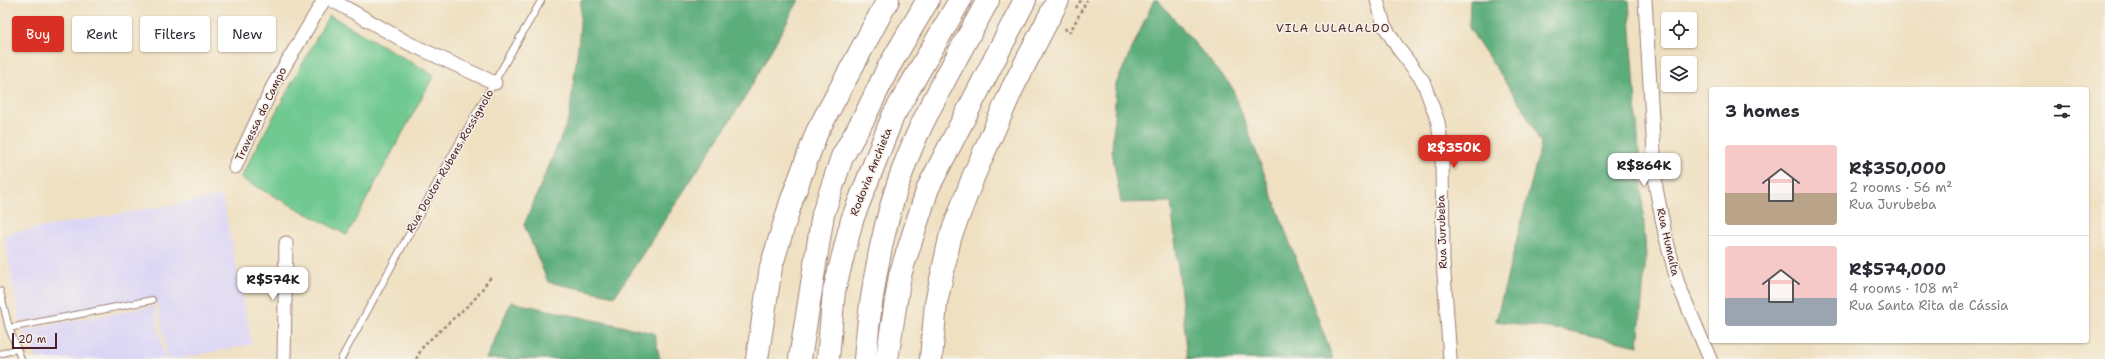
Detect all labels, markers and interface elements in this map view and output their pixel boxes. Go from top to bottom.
map controls [1661,12,1697,92]
button: locate [1661,12,1697,48]
chip: Buy [12,16,64,52]
chip: Rent [72,16,132,52]
chip: Filters [140,16,210,52]
chip: New [218,16,276,52]
district label: VILA LULALALDO [1276,20,1390,36]
button: layers [1661,56,1697,92]
street label: Travessa do Campo [232,64,290,163]
street label: Rua Doutor Rubens Rossignolo [403,86,497,235]
text: 3 homes [1725,100,1800,122]
icon: filters [2051,100,2073,122]
street label: Rodovia Anchieta [846,126,896,218]
pin: R$350K [1421,135,1487,169]
text: R$350K [1427,139,1481,156]
pin: R$864K [1611,153,1677,187]
text: R$864K [1617,157,1671,174]
text: R$350,000 [1849,157,1946,179]
icon: home [1757,161,1805,209]
text: 2 rooms · 56 m² [1849,179,1952,196]
street label: Rua Jurubeba [1433,195,1451,269]
text: Rua Jurubeba [1849,196,1936,213]
street label: Rua Humaíta [1653,207,1683,278]
text: R$574,000 [1849,258,1946,280]
icon: home [1757,262,1805,310]
pin: R$574K [240,267,306,301]
text: R$574K [246,271,300,288]
text: 4 rooms · 108 m² [1849,280,1959,297]
text: Rua Santa Rita de Cássia [1849,297,2008,314]
scale bar [12,331,57,350]
text: 20 m [18,332,46,347]

